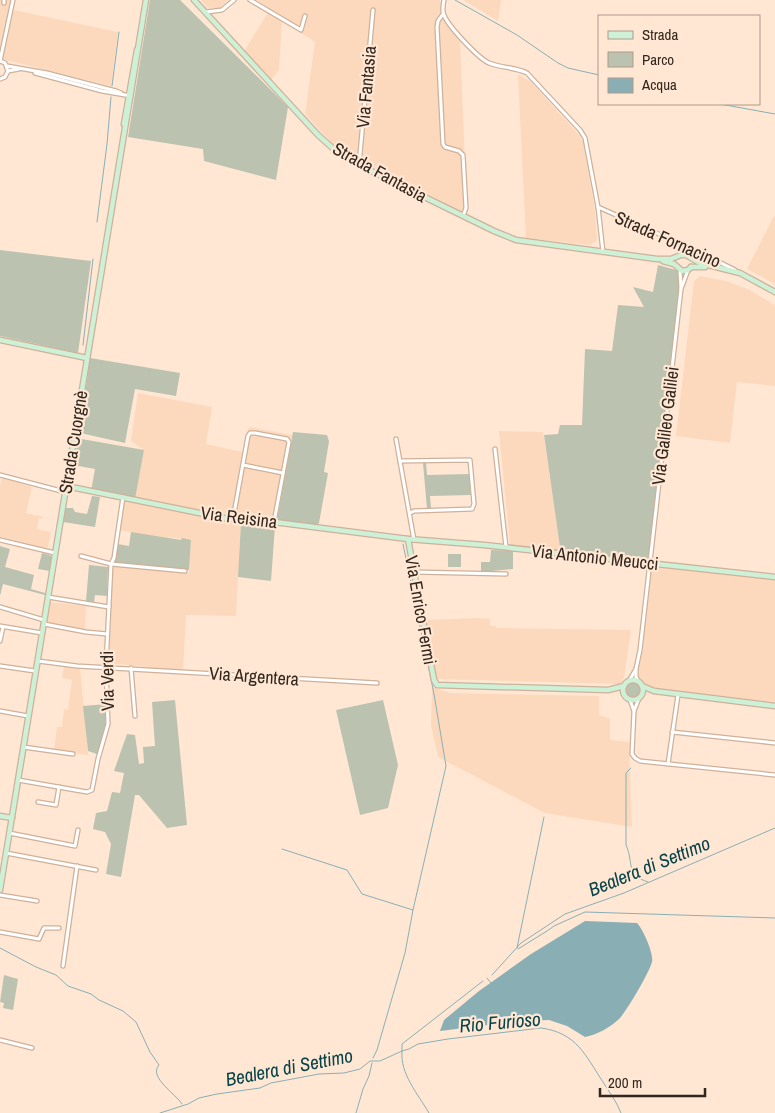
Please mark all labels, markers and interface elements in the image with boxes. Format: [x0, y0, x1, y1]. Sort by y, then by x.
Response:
legend [598, 15, 760, 105]
text: Strada [642, 24, 678, 45]
street label: Via Fantasia [350, 45, 382, 129]
text: Parco [642, 49, 674, 70]
text: Acqua [641, 74, 677, 95]
street label: Strada Fantasia [328, 136, 432, 208]
street label: Strada Fornacino [611, 205, 725, 273]
street label: Via Galileo Galilei [645, 365, 685, 487]
street label: Strada Cuorgnè [53, 389, 93, 495]
street label: Via Reisina [199, 500, 279, 534]
street label: Via Antonio Meucci [530, 538, 660, 576]
street label: Via Enrico Fermi [399, 553, 443, 667]
street label: Via Verdi [94, 651, 120, 711]
street label: Via Argentera [208, 660, 300, 692]
water label: Bealera di Settimo [584, 830, 714, 902]
water label: Rio Furioso [458, 1005, 542, 1038]
water label: Bealera di Settimo [223, 1042, 355, 1092]
scale bar [600, 1066, 705, 1098]
text: 200 m [608, 1072, 642, 1093]

